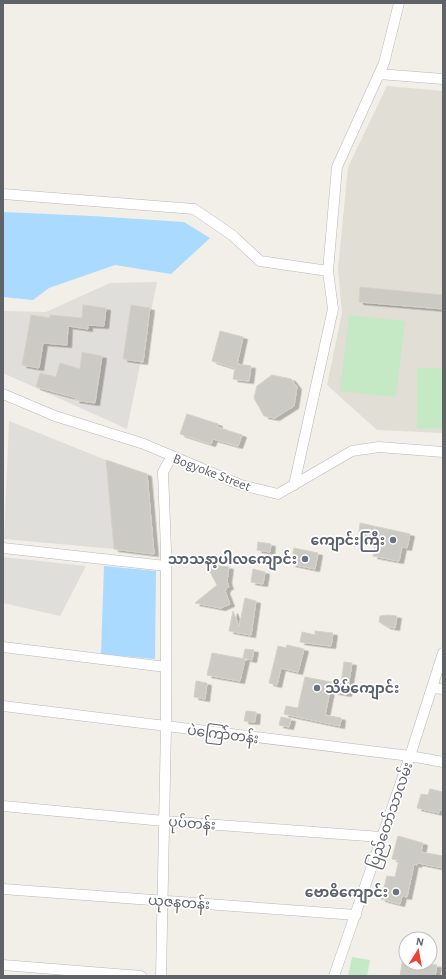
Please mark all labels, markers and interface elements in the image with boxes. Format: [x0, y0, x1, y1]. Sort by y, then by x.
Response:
street label: Bogyoke Street [171, 452, 253, 494]
place label: ကျောင်းကြီး [310, 530, 385, 552]
marker: ကျောင်းကြီး [388, 535, 398, 545]
place label: သာသနာ့ပါလကျောင်း [168, 549, 297, 571]
marker: သာသနာ့ပါလကျောင်း [300, 554, 310, 564]
place label: သိမ်ကျောင်း [325, 678, 399, 700]
marker: သိမ်ကျောင်း [312, 683, 322, 693]
street label: ပဲကြော်တန်း [186, 720, 260, 750]
street label: ပြည်တော်သာလမ်း [362, 759, 419, 871]
street label: ပုပ်တန်း [167, 811, 216, 837]
place label: ဗောဓိကျောင်း [305, 882, 388, 904]
marker: ဗောဓိကျောင်း [391, 887, 401, 897]
street label: ယုဇနတန်း [147, 890, 211, 916]
north arrow [398, 931, 438, 971]
text: N [415, 936, 425, 948]

